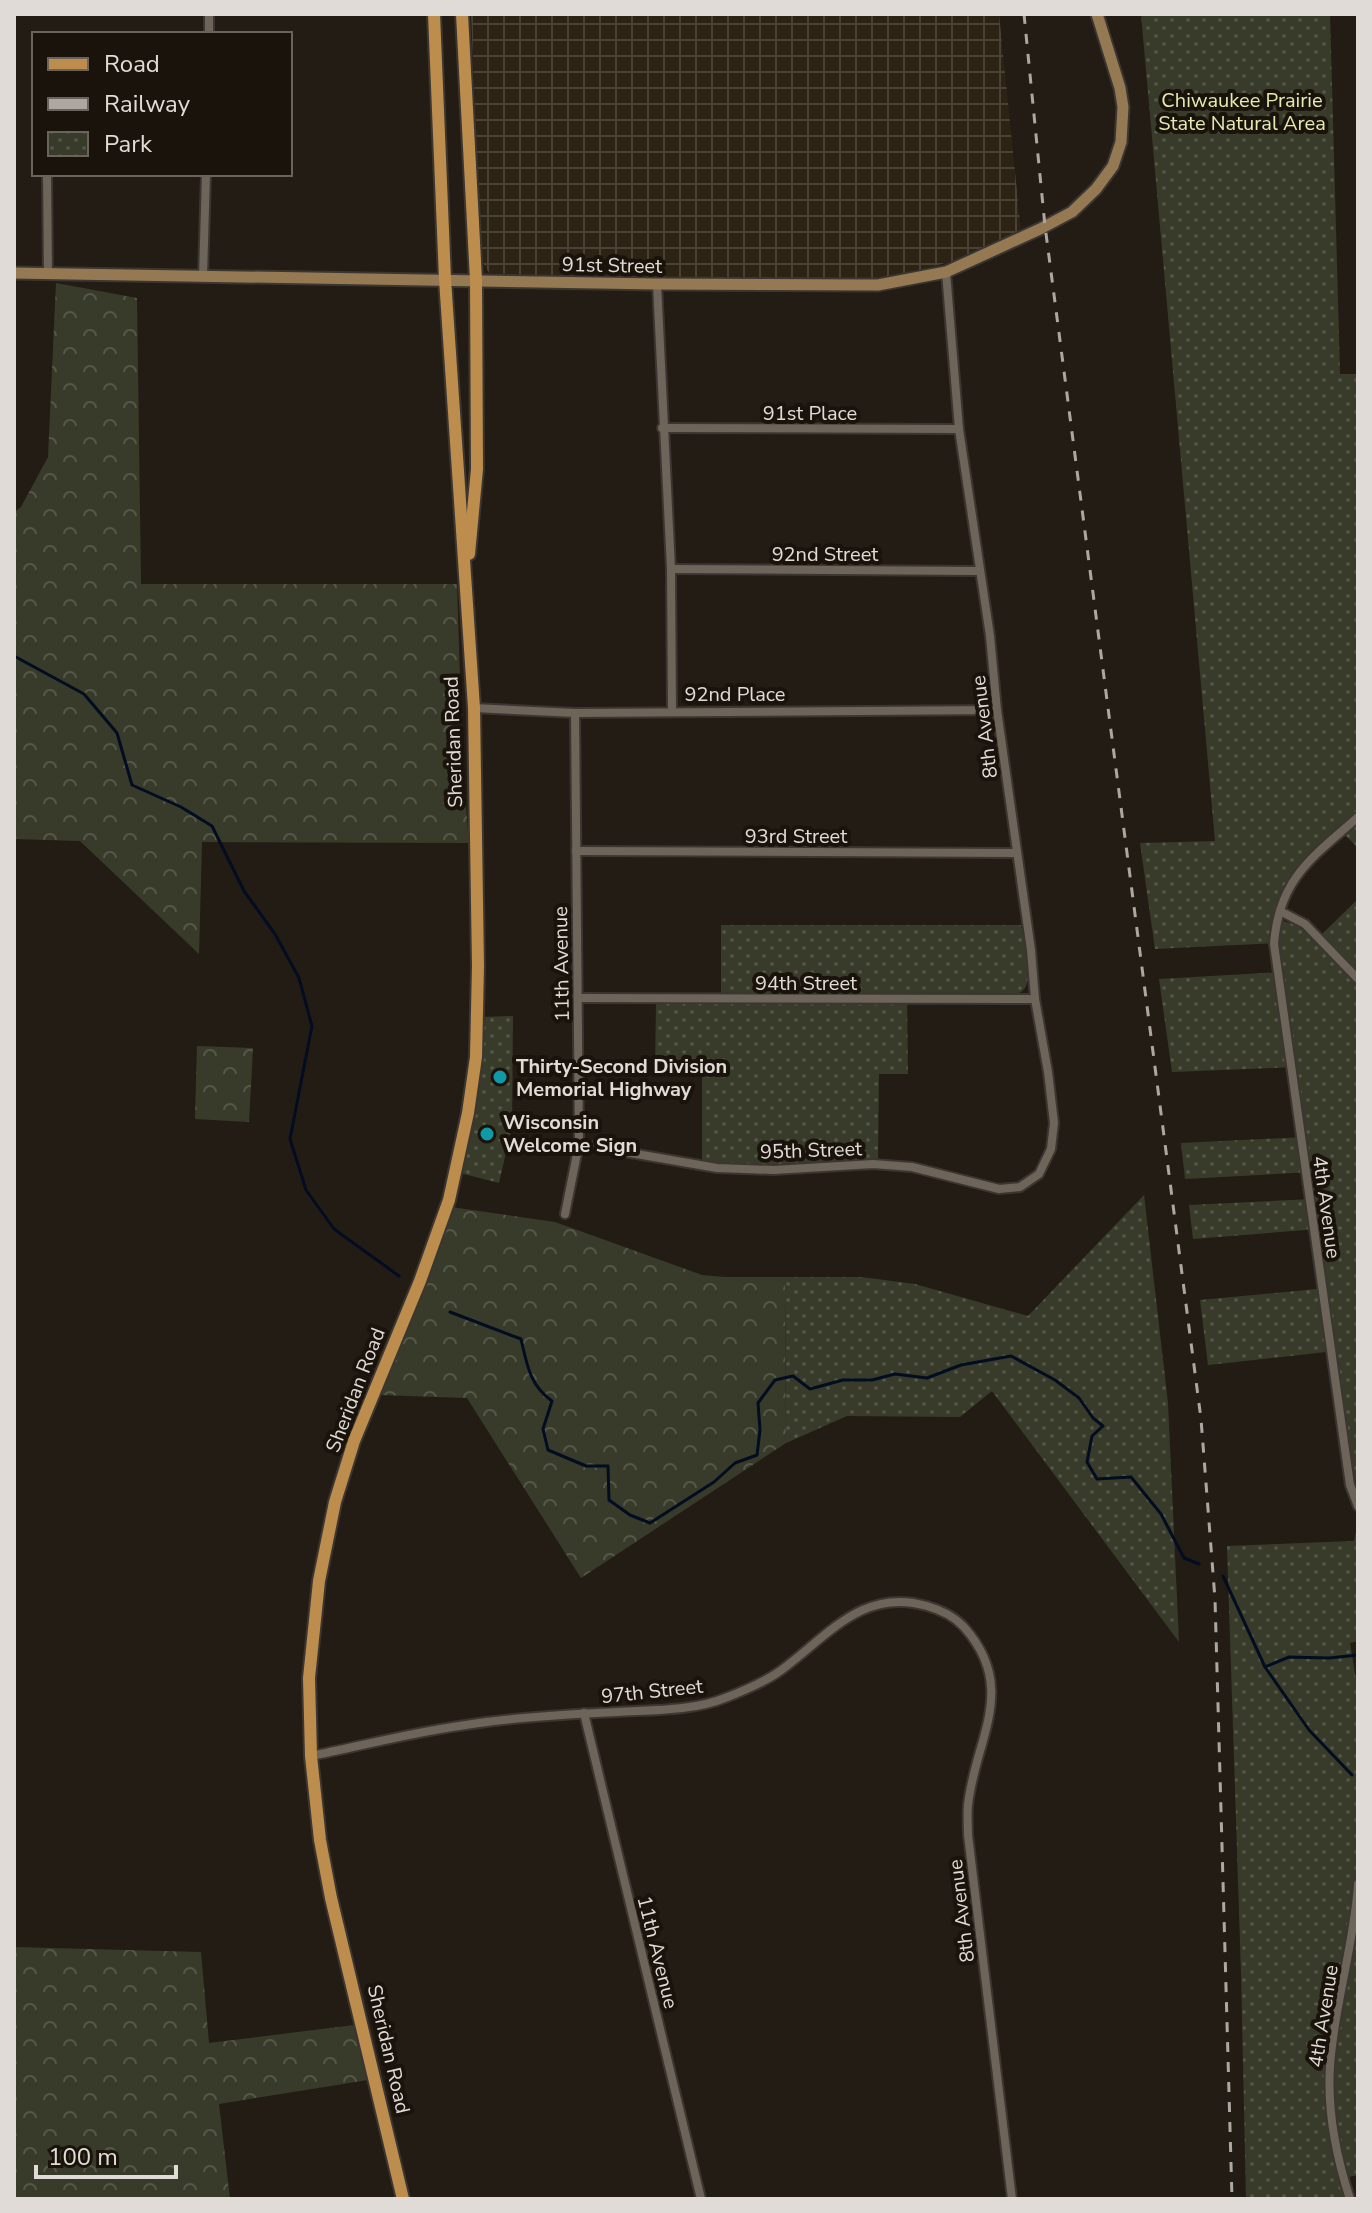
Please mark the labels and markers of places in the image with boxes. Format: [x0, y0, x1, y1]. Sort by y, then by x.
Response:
place label: Thirty-Second Division Memorial Highway [516, 1053, 727, 1103]
marker: Thirty-Second Division Memorial Highway [491, 1068, 509, 1086]
place label: Wisconsin Welcome Sign [503, 1109, 637, 1159]
marker: Wisconsin Welcome Sign [478, 1125, 496, 1143]

